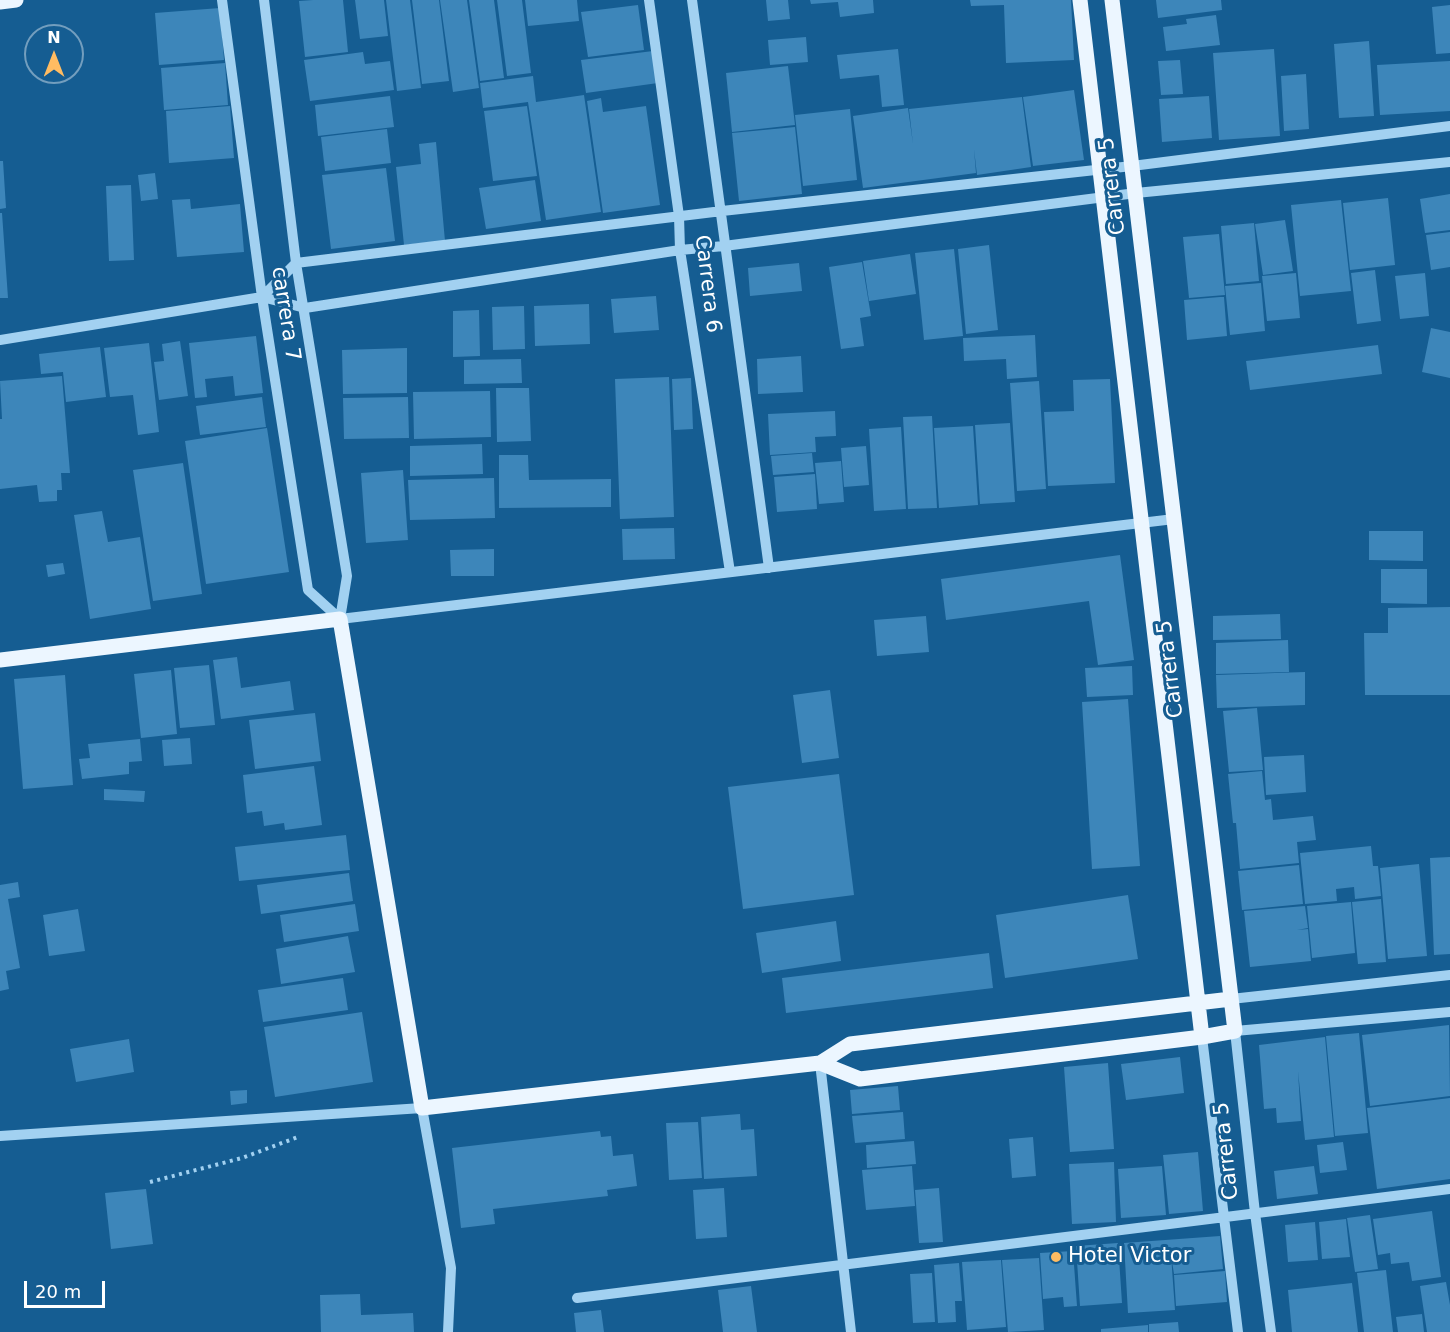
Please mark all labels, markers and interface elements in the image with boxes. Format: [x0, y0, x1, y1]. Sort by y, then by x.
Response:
north arrow [24, 24, 84, 84]
text: N [47, 28, 61, 47]
street label: Carrera 5 [1094, 136, 1132, 236]
street label: Carrera 6 [688, 234, 726, 334]
street label: carrera 7 [265, 265, 305, 363]
street label: Carrera 5 [1152, 619, 1190, 719]
street label: Carrera 5 [1209, 1101, 1245, 1201]
place label: Hotel Victor [1068, 1244, 1191, 1270]
marker: Hotel Victor [1049, 1250, 1063, 1264]
scale bar [27, 1269, 108, 1307]
text: 20 m [35, 1281, 81, 1302]

